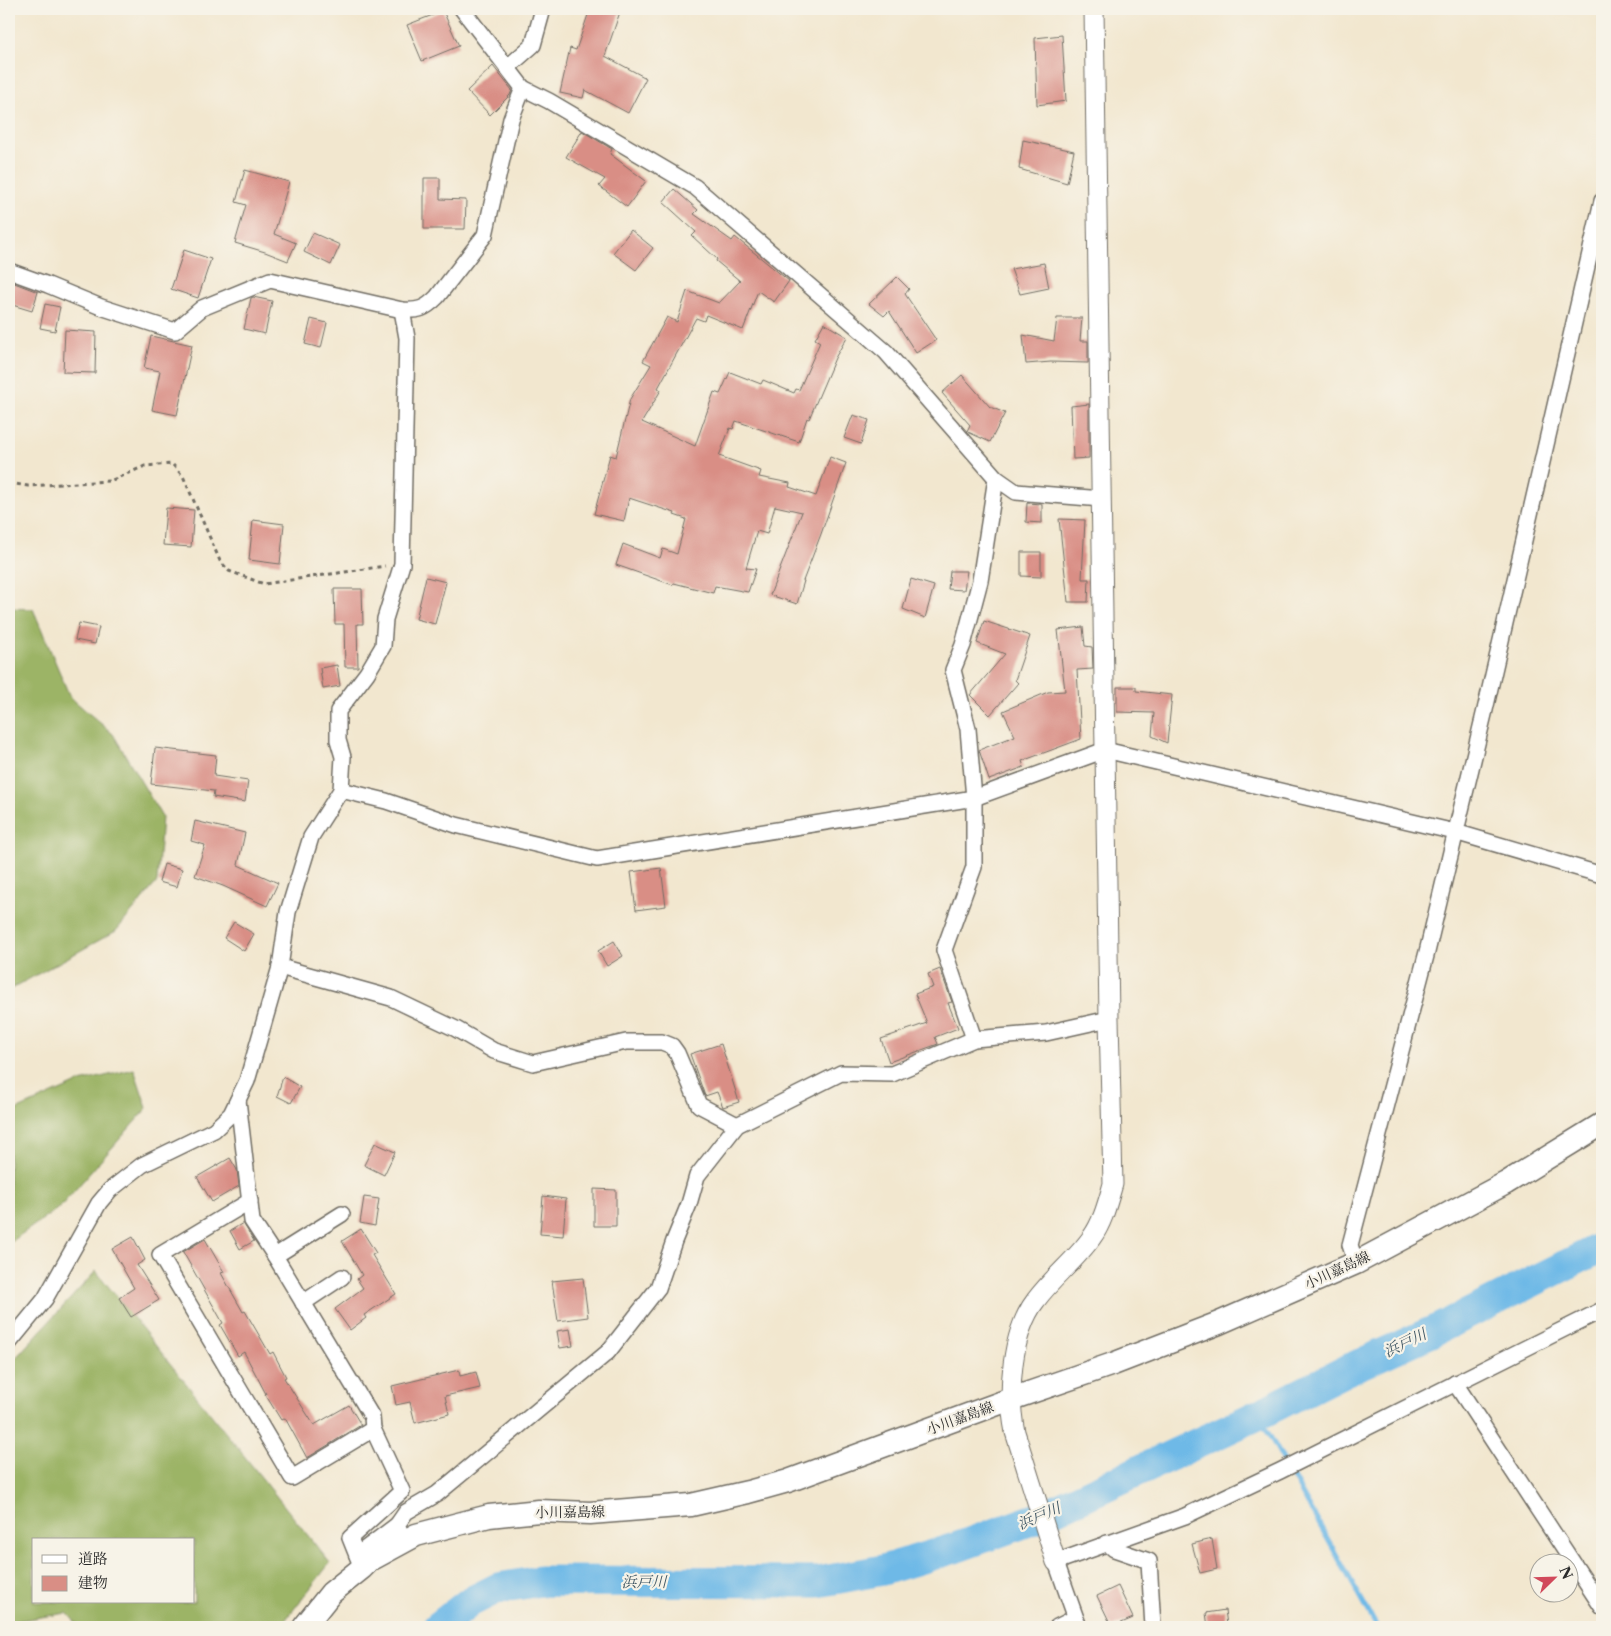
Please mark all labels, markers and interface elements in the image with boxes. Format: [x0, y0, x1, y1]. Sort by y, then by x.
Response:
street label: 小川嘉島線 [1301, 1247, 1373, 1293]
water label: 浜戸川 [1380, 1323, 1431, 1361]
street label: 小川嘉島線 [924, 1398, 996, 1438]
water label: 浜戸川 [1014, 1497, 1065, 1533]
street label: 小川嘉島線 [535, 1502, 605, 1522]
legend [32, 1538, 195, 1604]
text: 道路 [78, 1549, 108, 1568]
north arrow [1528, 1554, 1578, 1604]
text: N [1555, 1564, 1577, 1582]
water label: 浜戸川 [621, 1572, 668, 1591]
text: 建物 [78, 1573, 108, 1592]

